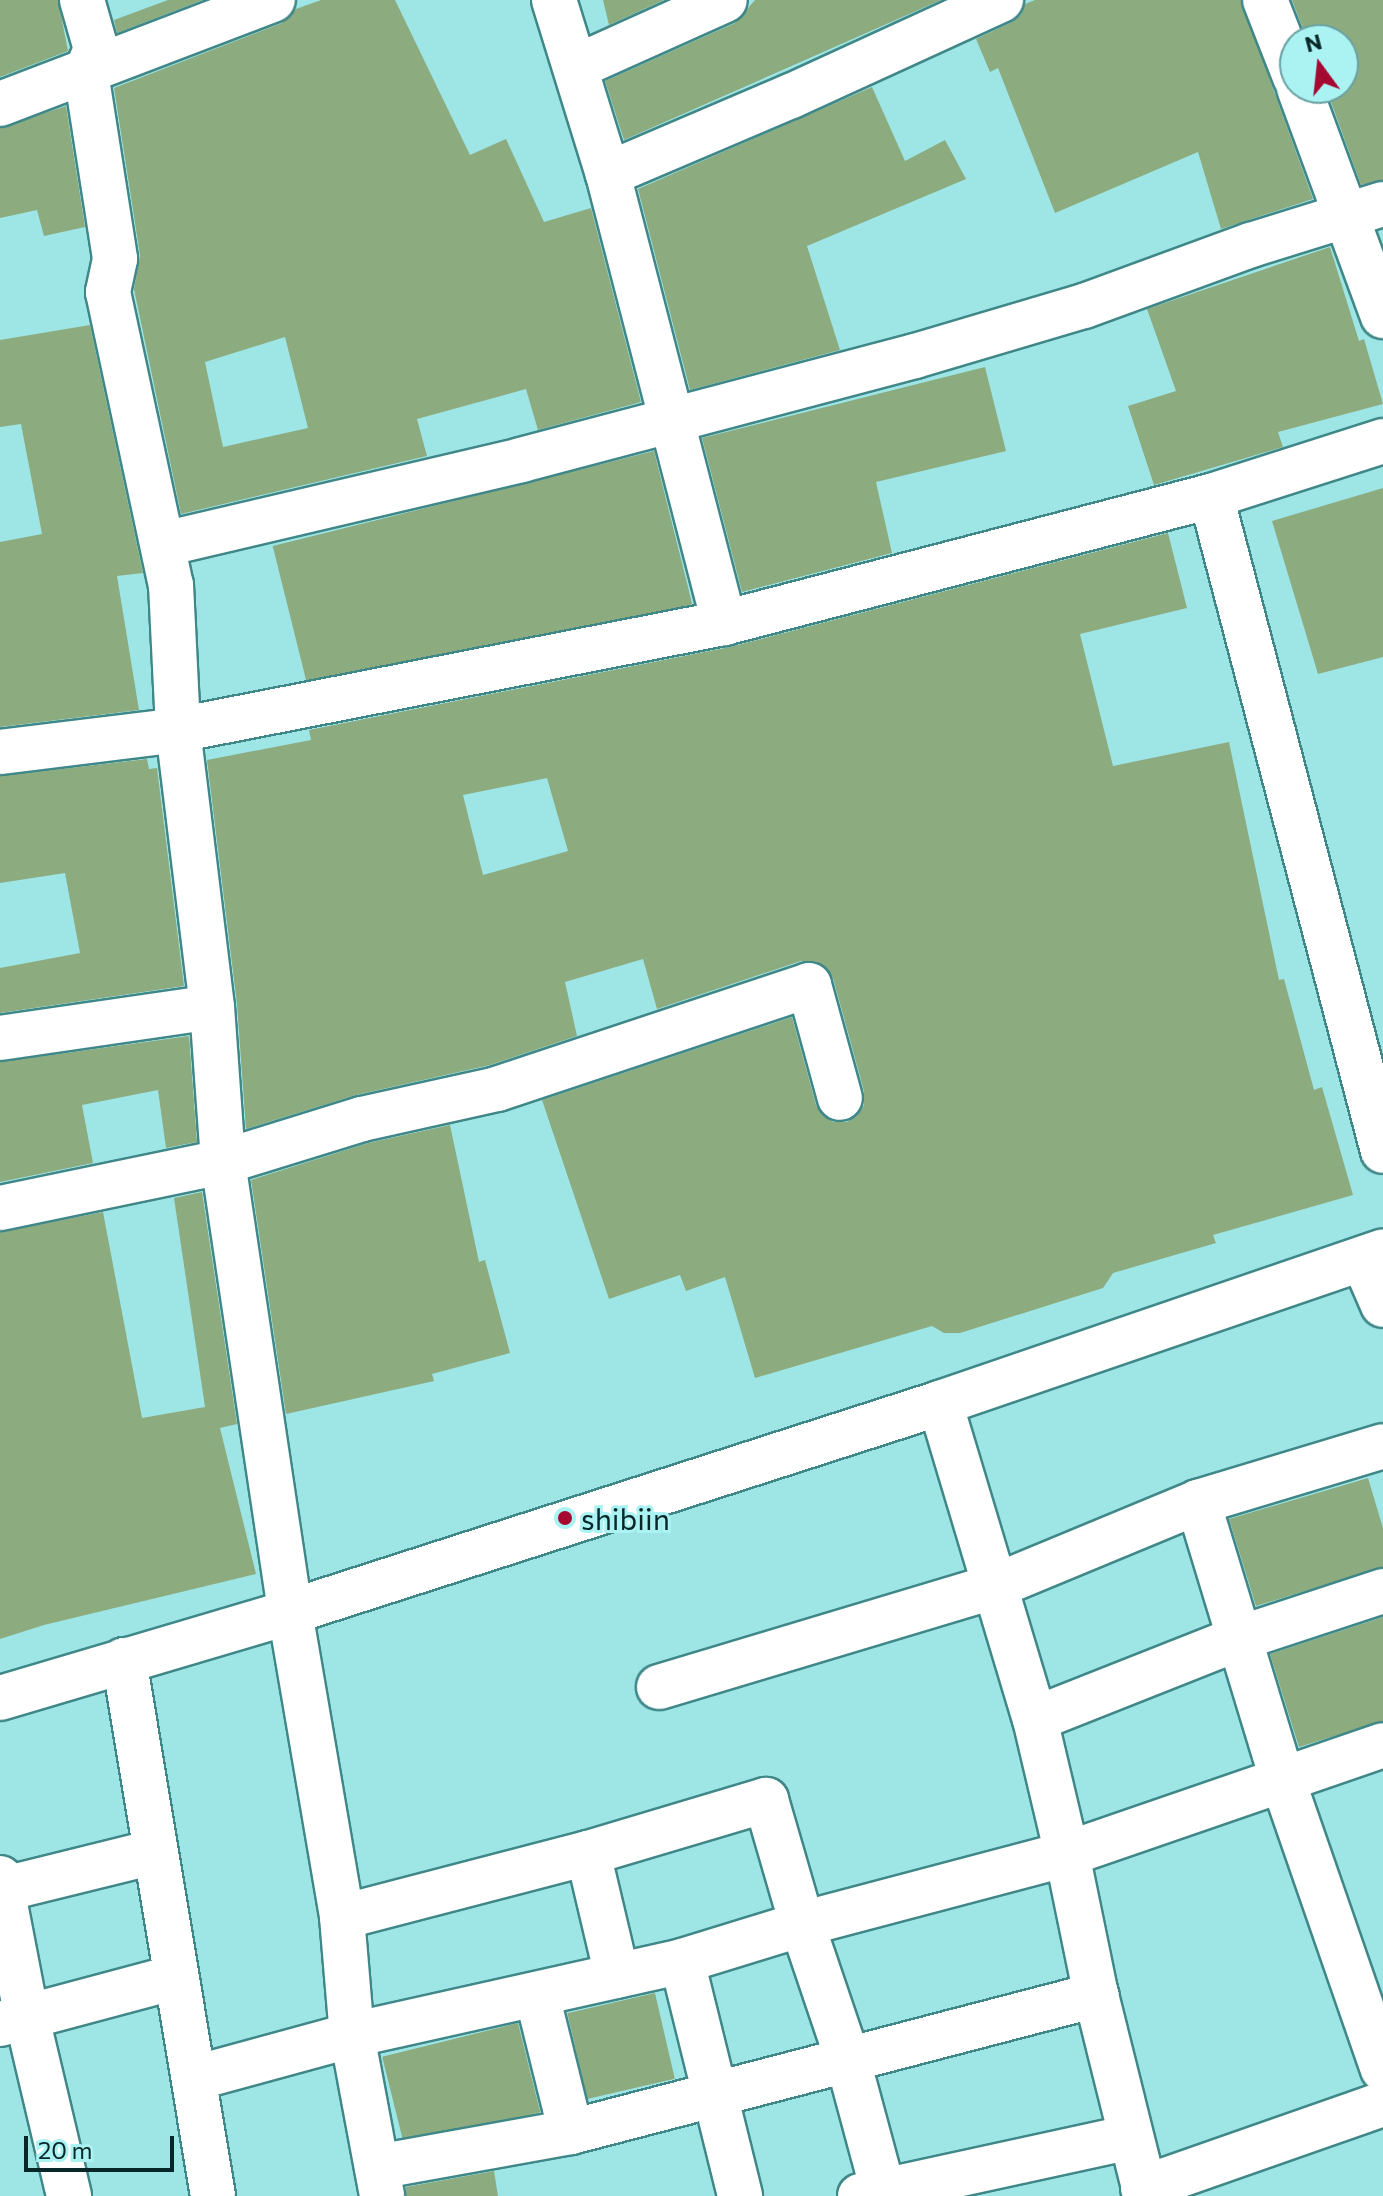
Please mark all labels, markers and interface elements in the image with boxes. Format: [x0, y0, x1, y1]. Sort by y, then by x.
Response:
north arrow [1279, 24, 1359, 104]
text: N [1302, 27, 1325, 57]
place label: shibiin [581, 1500, 670, 1536]
marker: shibiin [556, 1509, 574, 1527]
scale bar [28, 2120, 178, 2170]
text: 20 m [38, 2135, 92, 2164]

